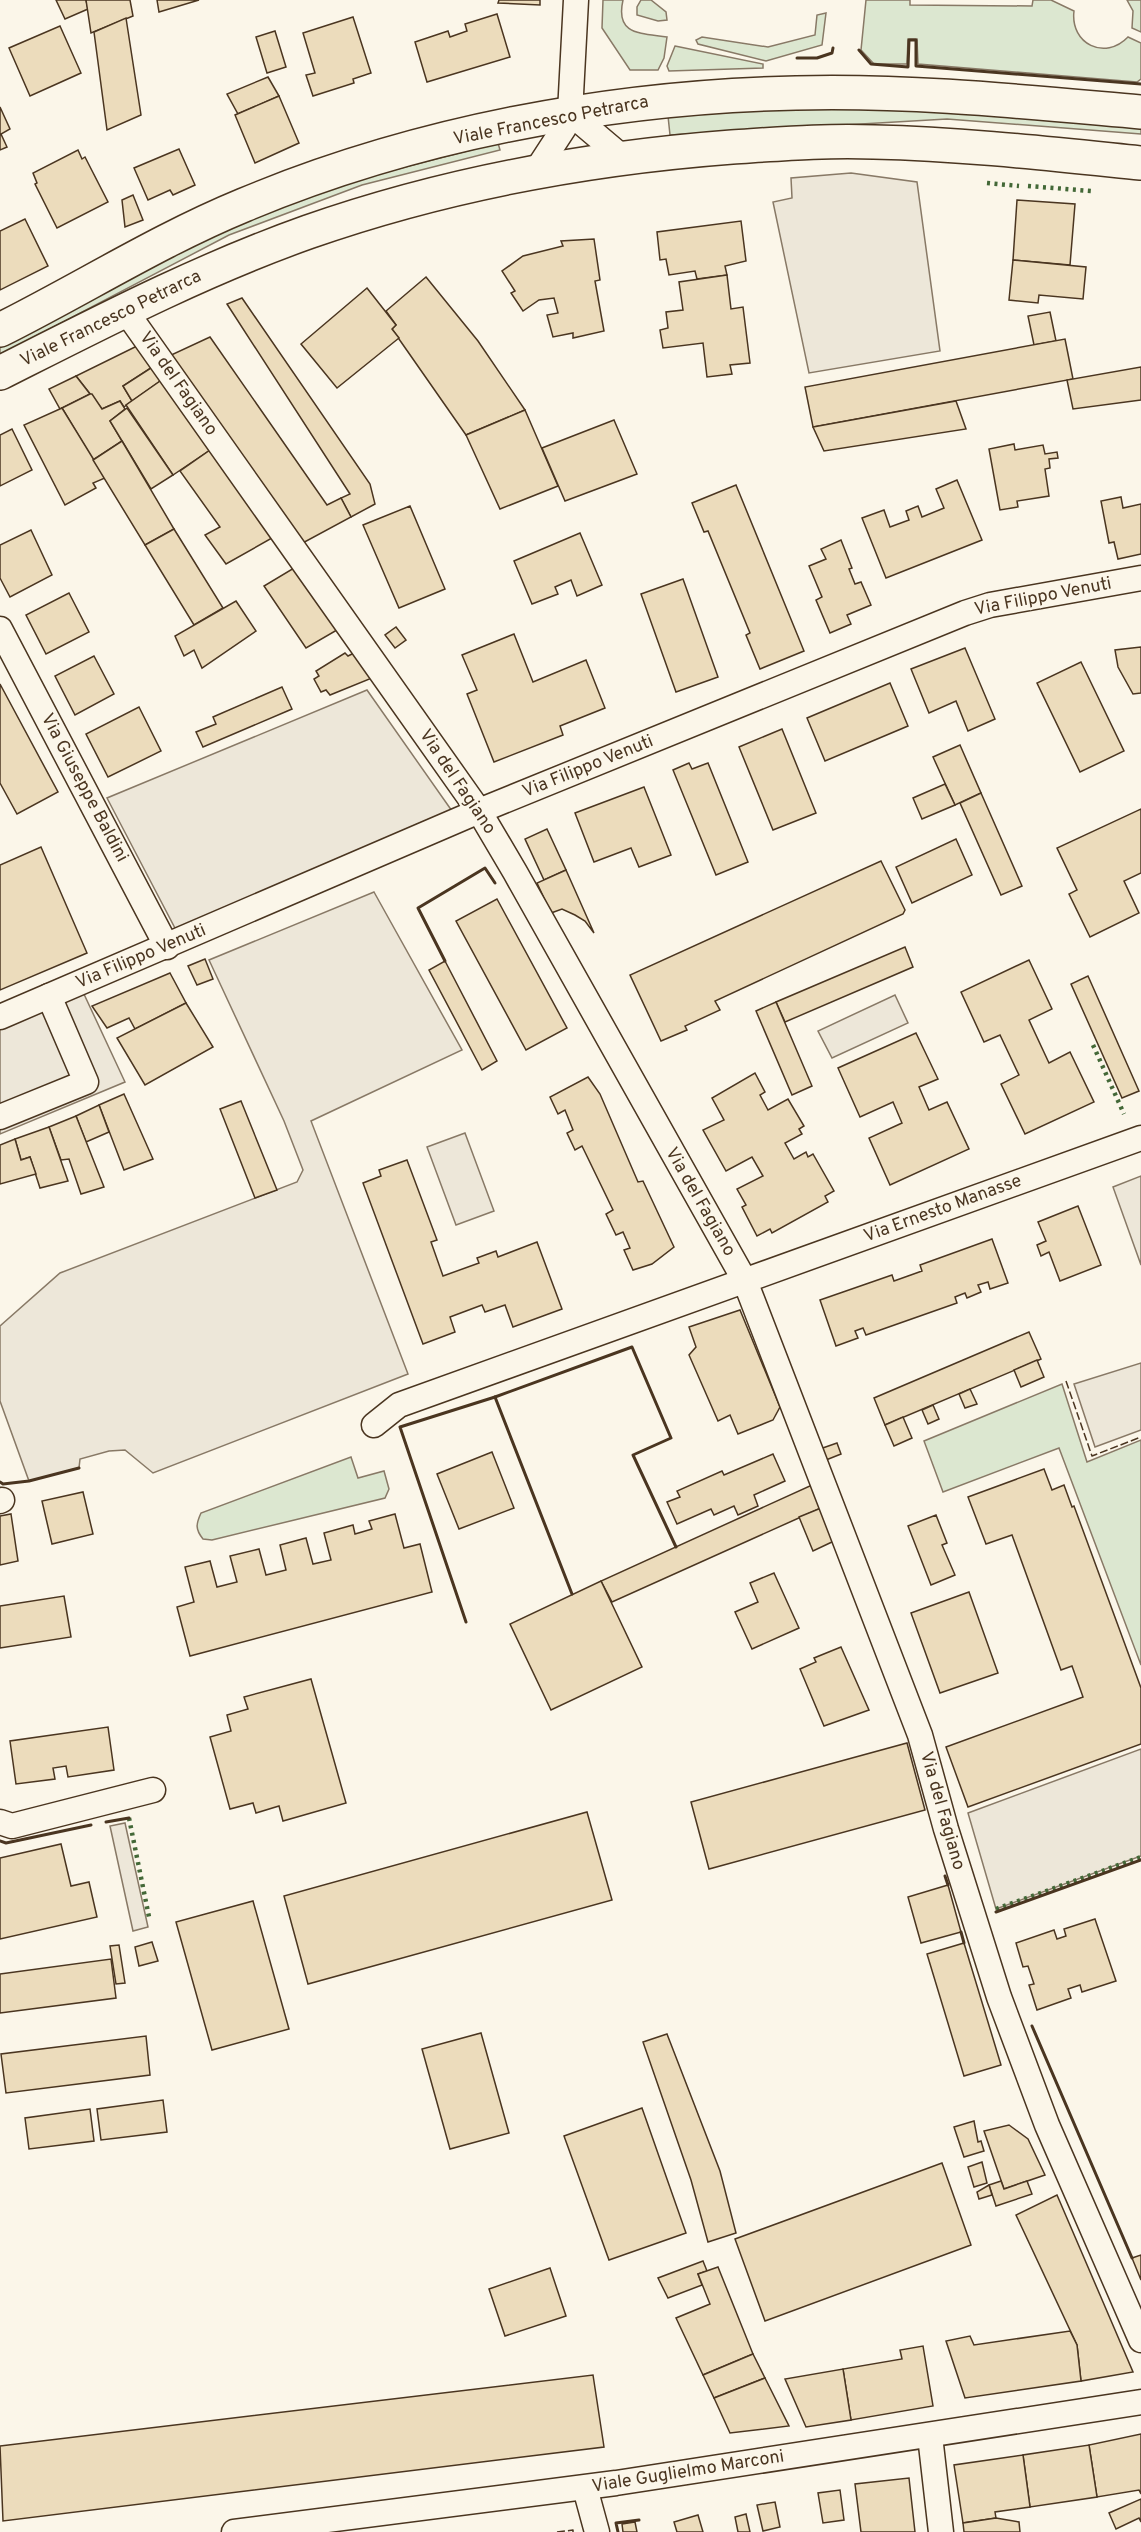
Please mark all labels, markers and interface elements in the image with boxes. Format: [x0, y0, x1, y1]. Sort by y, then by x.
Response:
street label: Viale Francesco Petrarca [451, 91, 651, 151]
street label: Viale Francesco Petrarca [17, 265, 205, 373]
street label: Via del Fagiano [134, 327, 222, 441]
street label: Via Filippo Venuti [972, 572, 1114, 622]
street label: Via Giuseppe Baldini [35, 710, 133, 866]
street label: Via del Fagiano [413, 725, 501, 839]
street label: Via Filippo Venuti [519, 730, 657, 804]
street label: Via Filippo Venuti [72, 919, 210, 995]
street label: Via del Fagiano [660, 1143, 740, 1261]
street label: Via Ernesto Manasse [861, 1170, 1025, 1248]
street label: Via del Fagiano [914, 1749, 970, 1873]
street label: Viale Guglielmo Marconi [590, 2445, 786, 2499]

